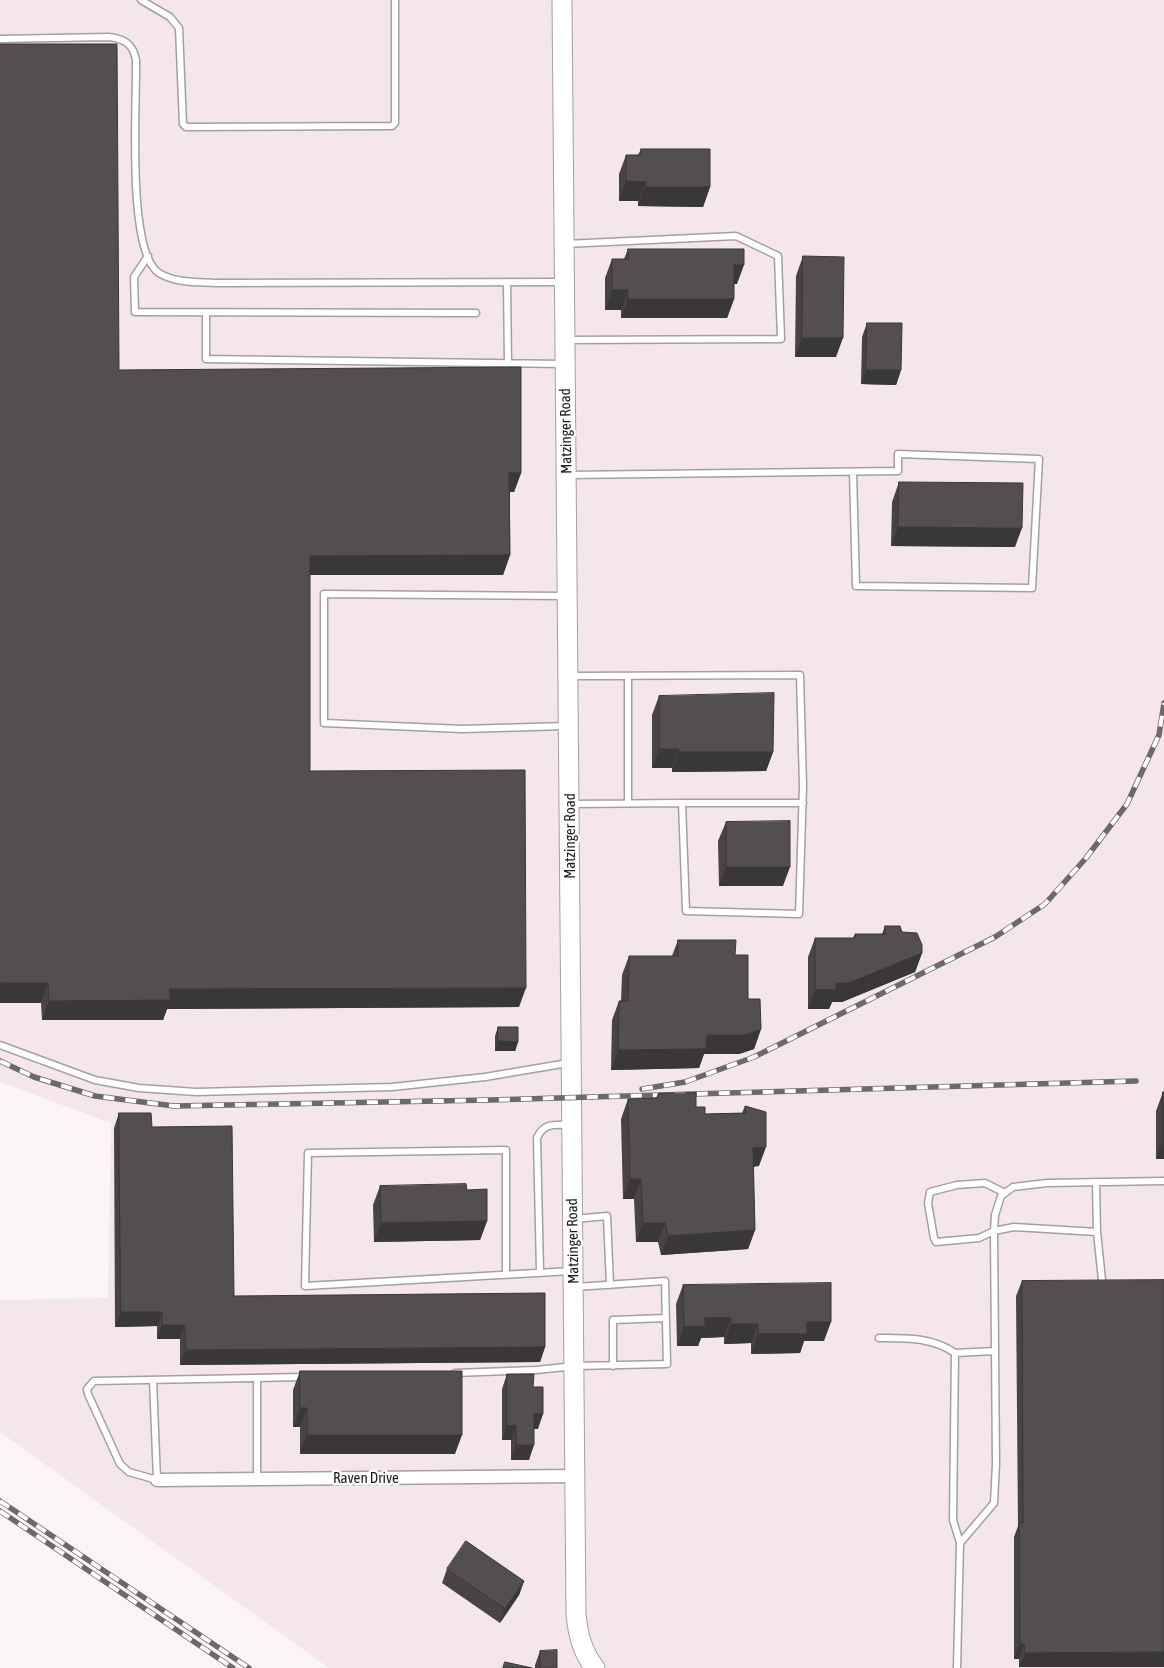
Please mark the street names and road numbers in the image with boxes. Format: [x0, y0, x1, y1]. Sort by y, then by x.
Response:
street label: Matzinger Road [556, 388, 576, 474]
street label: Matzinger Road [561, 793, 579, 879]
street label: Matzinger Road [563, 1198, 583, 1284]
street label: Raven Drive [333, 1469, 399, 1487]

